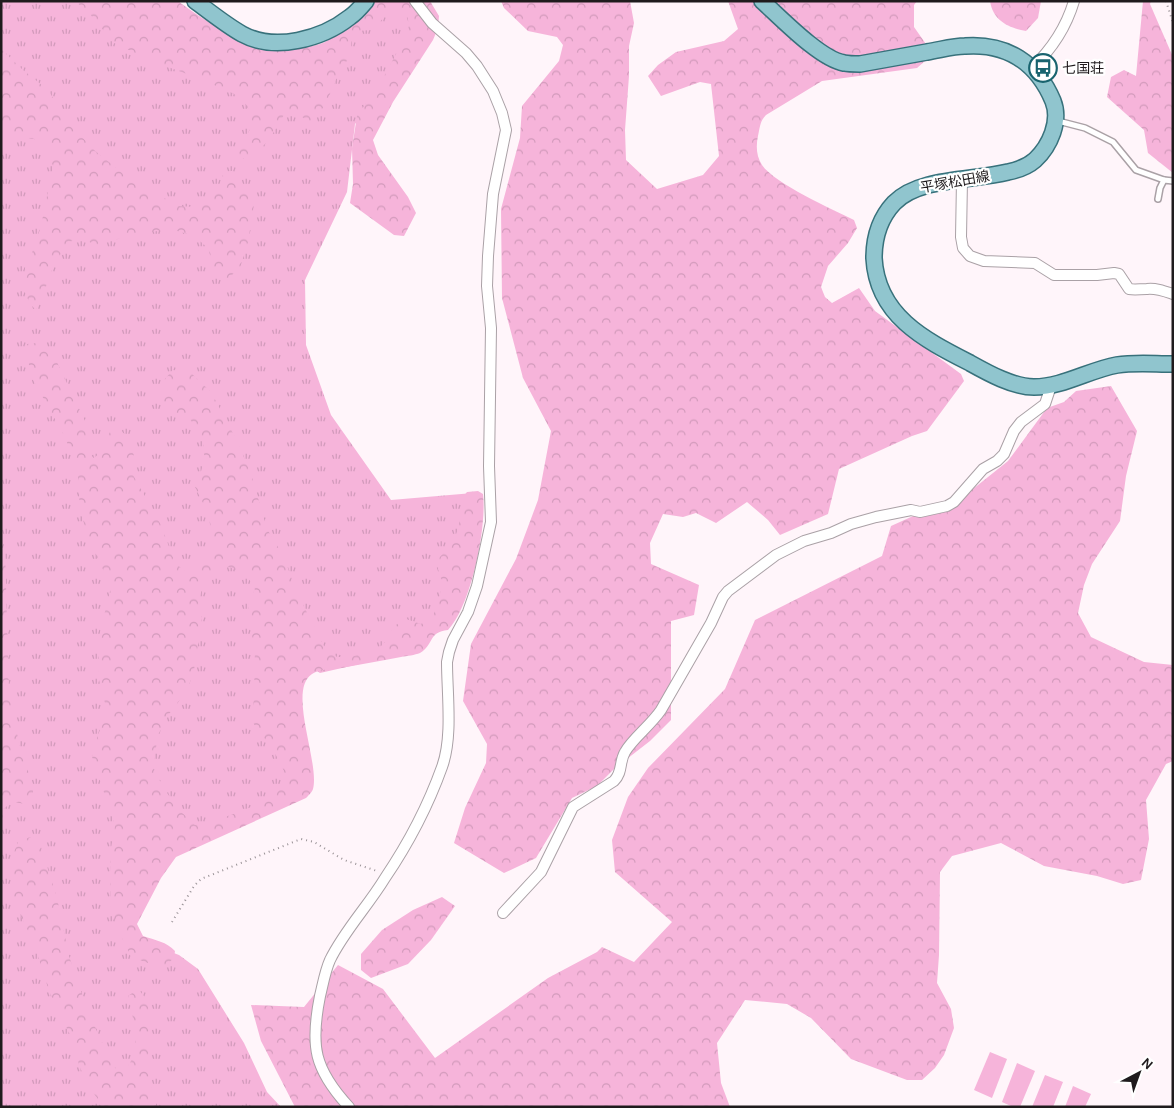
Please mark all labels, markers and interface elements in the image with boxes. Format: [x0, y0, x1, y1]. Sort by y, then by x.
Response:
bus stop icon: 七国荘 [1028, 53, 1058, 83]
place label: 七国荘 [1062, 60, 1104, 77]
street label: 平塚松田線 [919, 168, 991, 196]
north arrow [1114, 1048, 1164, 1098]
text: N [1138, 1054, 1157, 1073]

